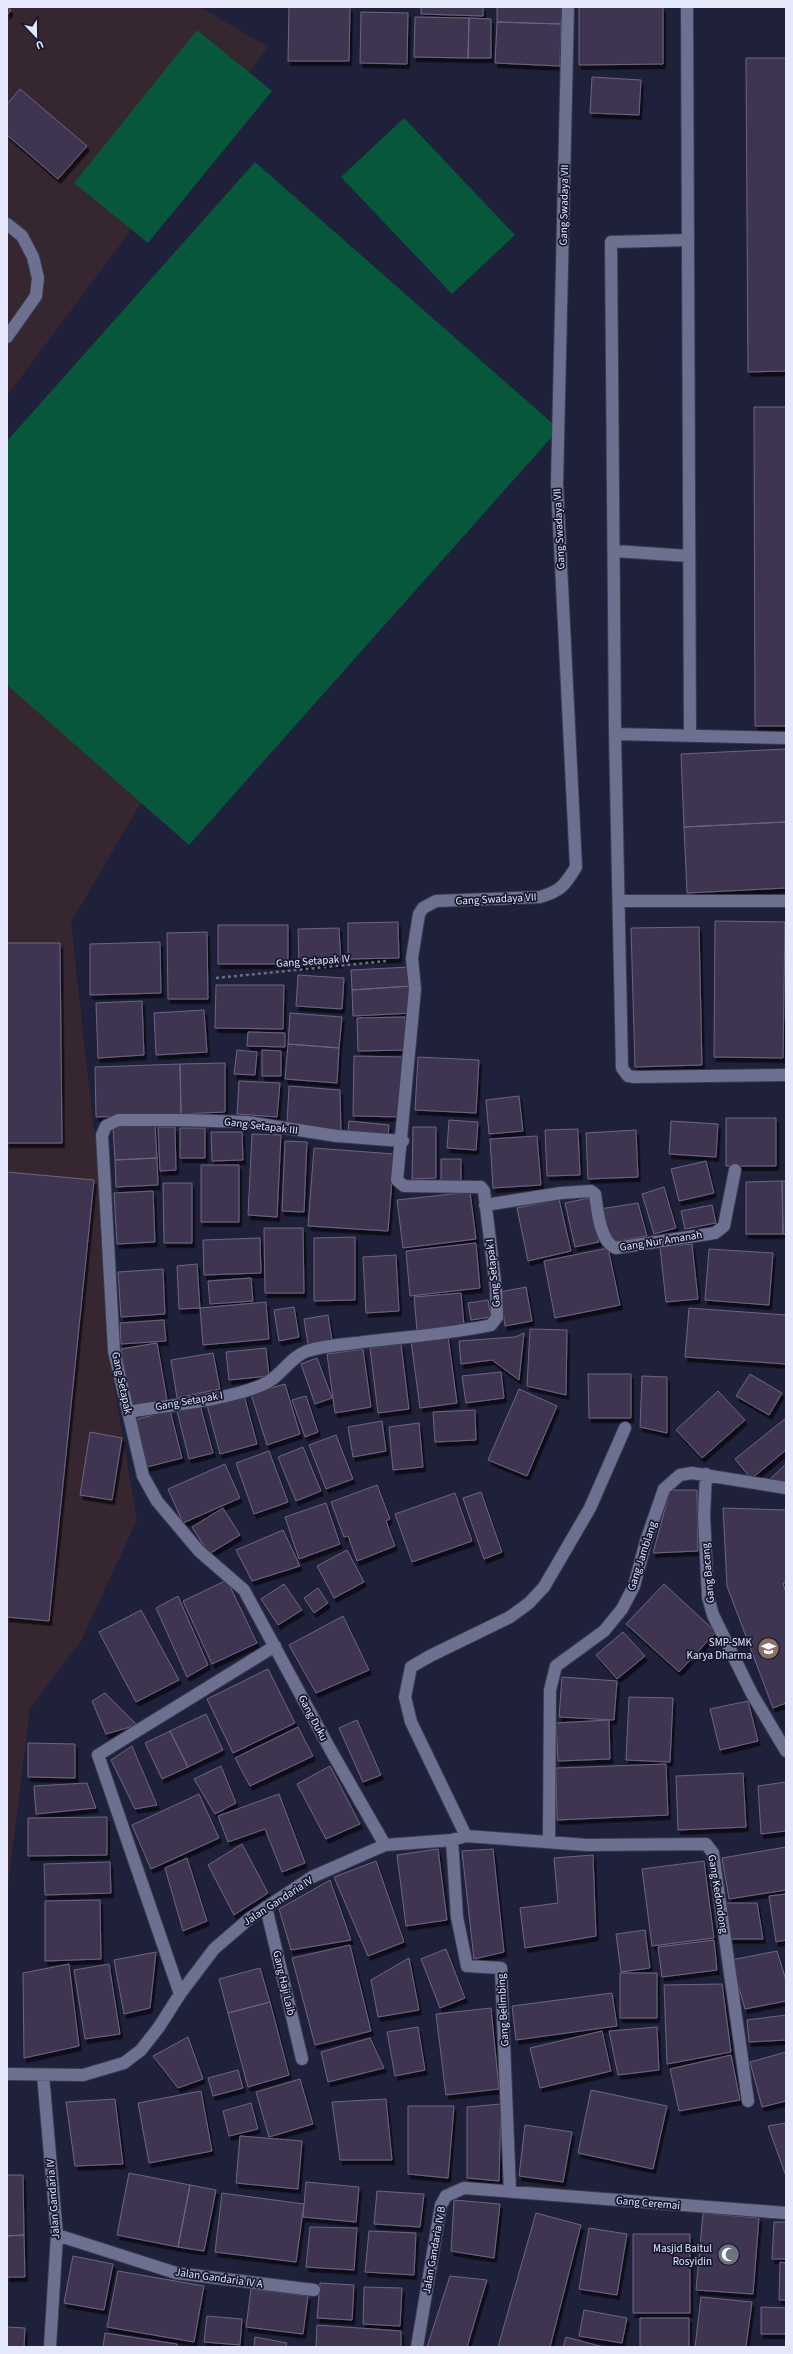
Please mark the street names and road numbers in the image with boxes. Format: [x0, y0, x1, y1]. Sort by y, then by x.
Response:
street label: Gang Swadaya VII [556, 164, 572, 246]
street label: Gang Swadaya VII [549, 488, 569, 570]
street label: Gang Swadaya VII [455, 889, 537, 909]
street label: Gang Setapak IV [276, 951, 351, 971]
street label: Gang Setapak III [223, 1114, 299, 1138]
street label: Gang Nur Amanah [619, 1227, 703, 1255]
street label: Gang Setapak I [482, 1238, 504, 1308]
street label: Gang Setapak [108, 1350, 136, 1416]
street label: Gang Setapak I [154, 1388, 224, 1414]
street label: Gang Jamblang [624, 1519, 660, 1593]
street label: Gang Bacang [698, 1542, 718, 1604]
street label: Gang Duku [295, 1692, 331, 1744]
street label: Gang Kedondong [704, 1854, 732, 1935]
street label: Jalan Gandaria IV [240, 1873, 316, 1929]
street label: Gang Haji Laib [269, 1949, 299, 2017]
street label: Gang Belimbing [494, 1973, 512, 2047]
street label: Jalan Gandaria IV [43, 2158, 63, 2240]
street label: Gang Ceremai [615, 2193, 681, 2213]
street label: Jalan Gandaria IV B [419, 2204, 449, 2295]
street label: Jalan Gandaria IV A [174, 2264, 264, 2292]

